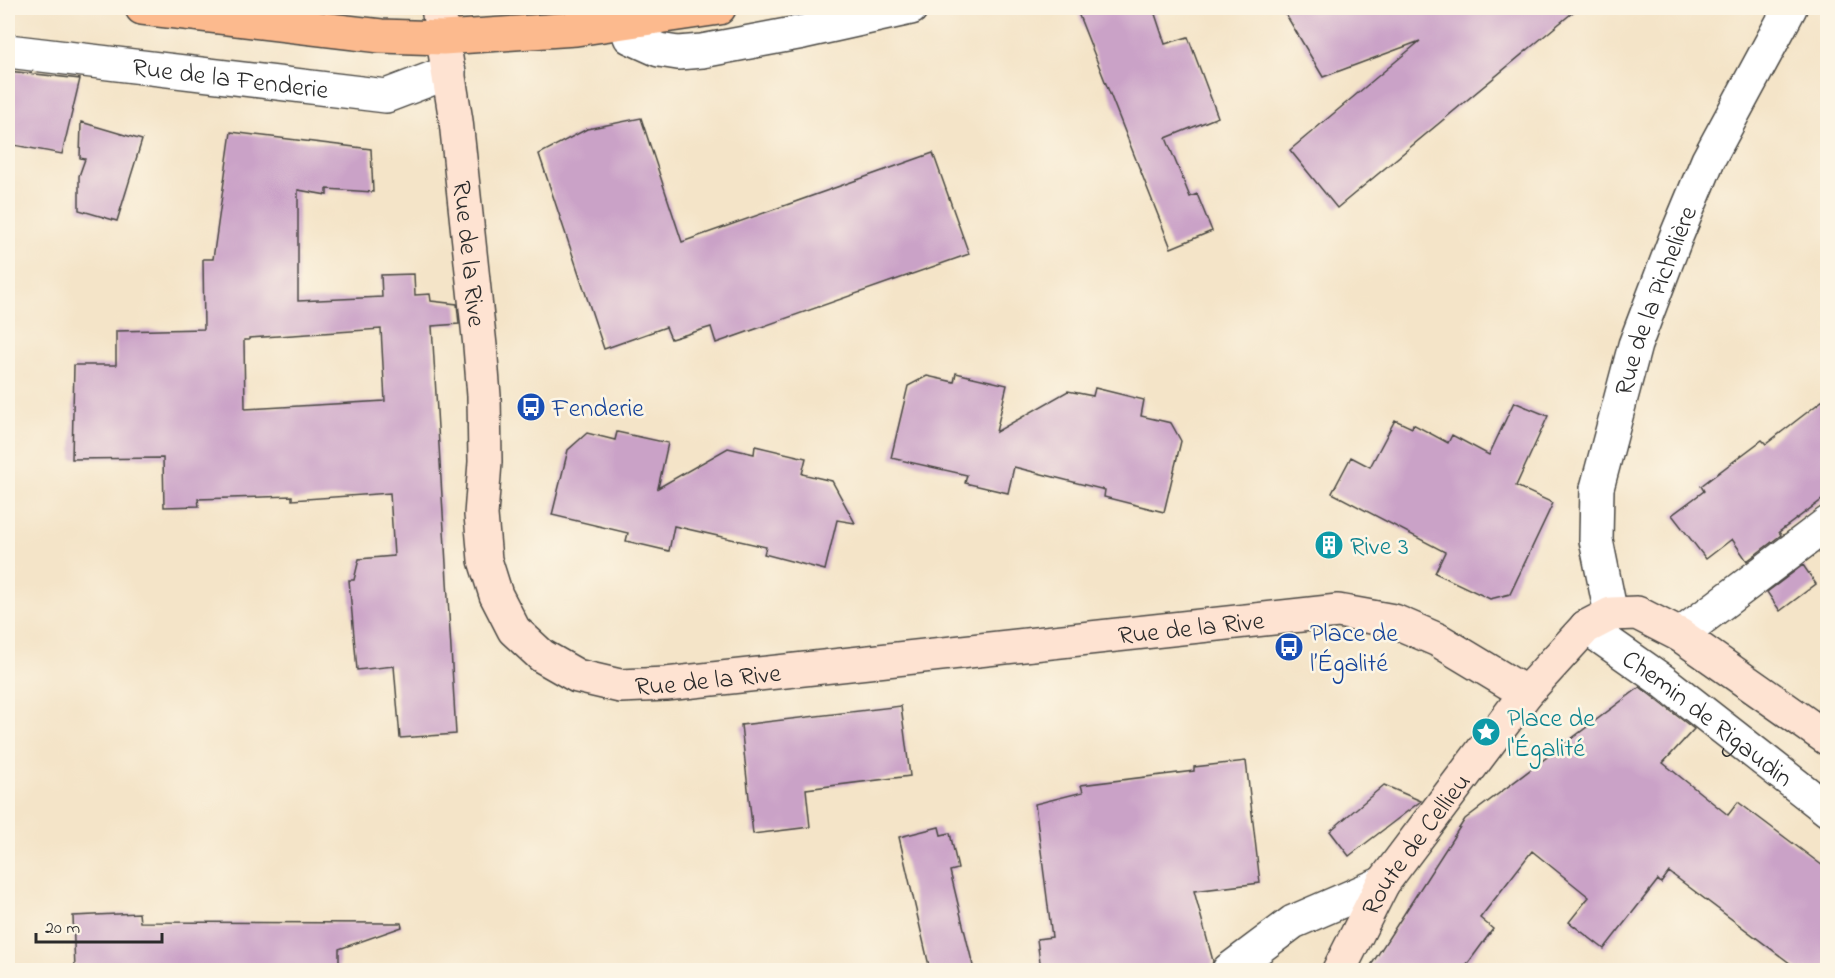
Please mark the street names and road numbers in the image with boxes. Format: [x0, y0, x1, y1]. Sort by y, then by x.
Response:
street label: Rue de la Fenderie [130, 50, 331, 111]
street label: Rue de la Rive [441, 179, 494, 329]
street label: Rue de la Pichelière [1606, 200, 1709, 400]
street label: Rue de la Rive [1116, 603, 1267, 657]
street label: Chemin de Rigaudin [1613, 642, 1800, 798]
street label: Rue de la Rive [634, 656, 783, 707]
street label: Route de Cellieu [1354, 766, 1482, 923]

